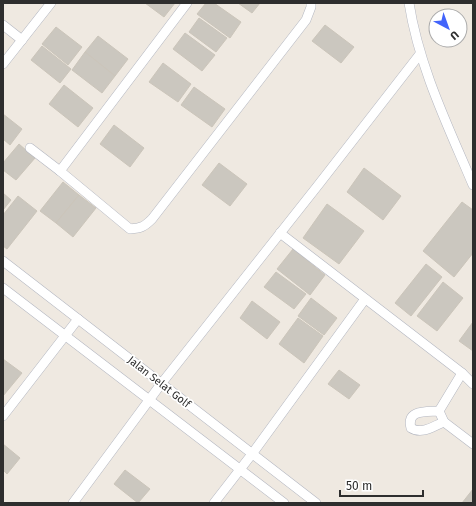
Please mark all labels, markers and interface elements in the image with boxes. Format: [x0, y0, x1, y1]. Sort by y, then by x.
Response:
north arrow [428, 8, 468, 48]
text: U [447, 28, 461, 42]
street label: Jalan Selat Golf [125, 353, 194, 411]
scale bar [340, 472, 423, 498]
text: 50 m [346, 479, 372, 493]

